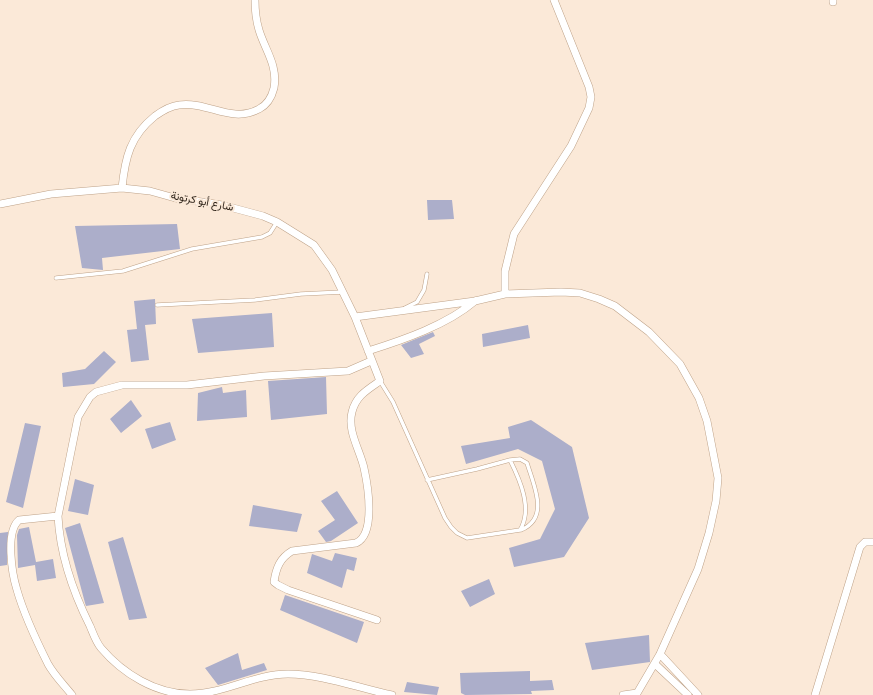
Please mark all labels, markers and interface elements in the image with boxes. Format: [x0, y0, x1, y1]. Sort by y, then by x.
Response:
street label: شارع أبو كرتونة [169, 189, 235, 215]

